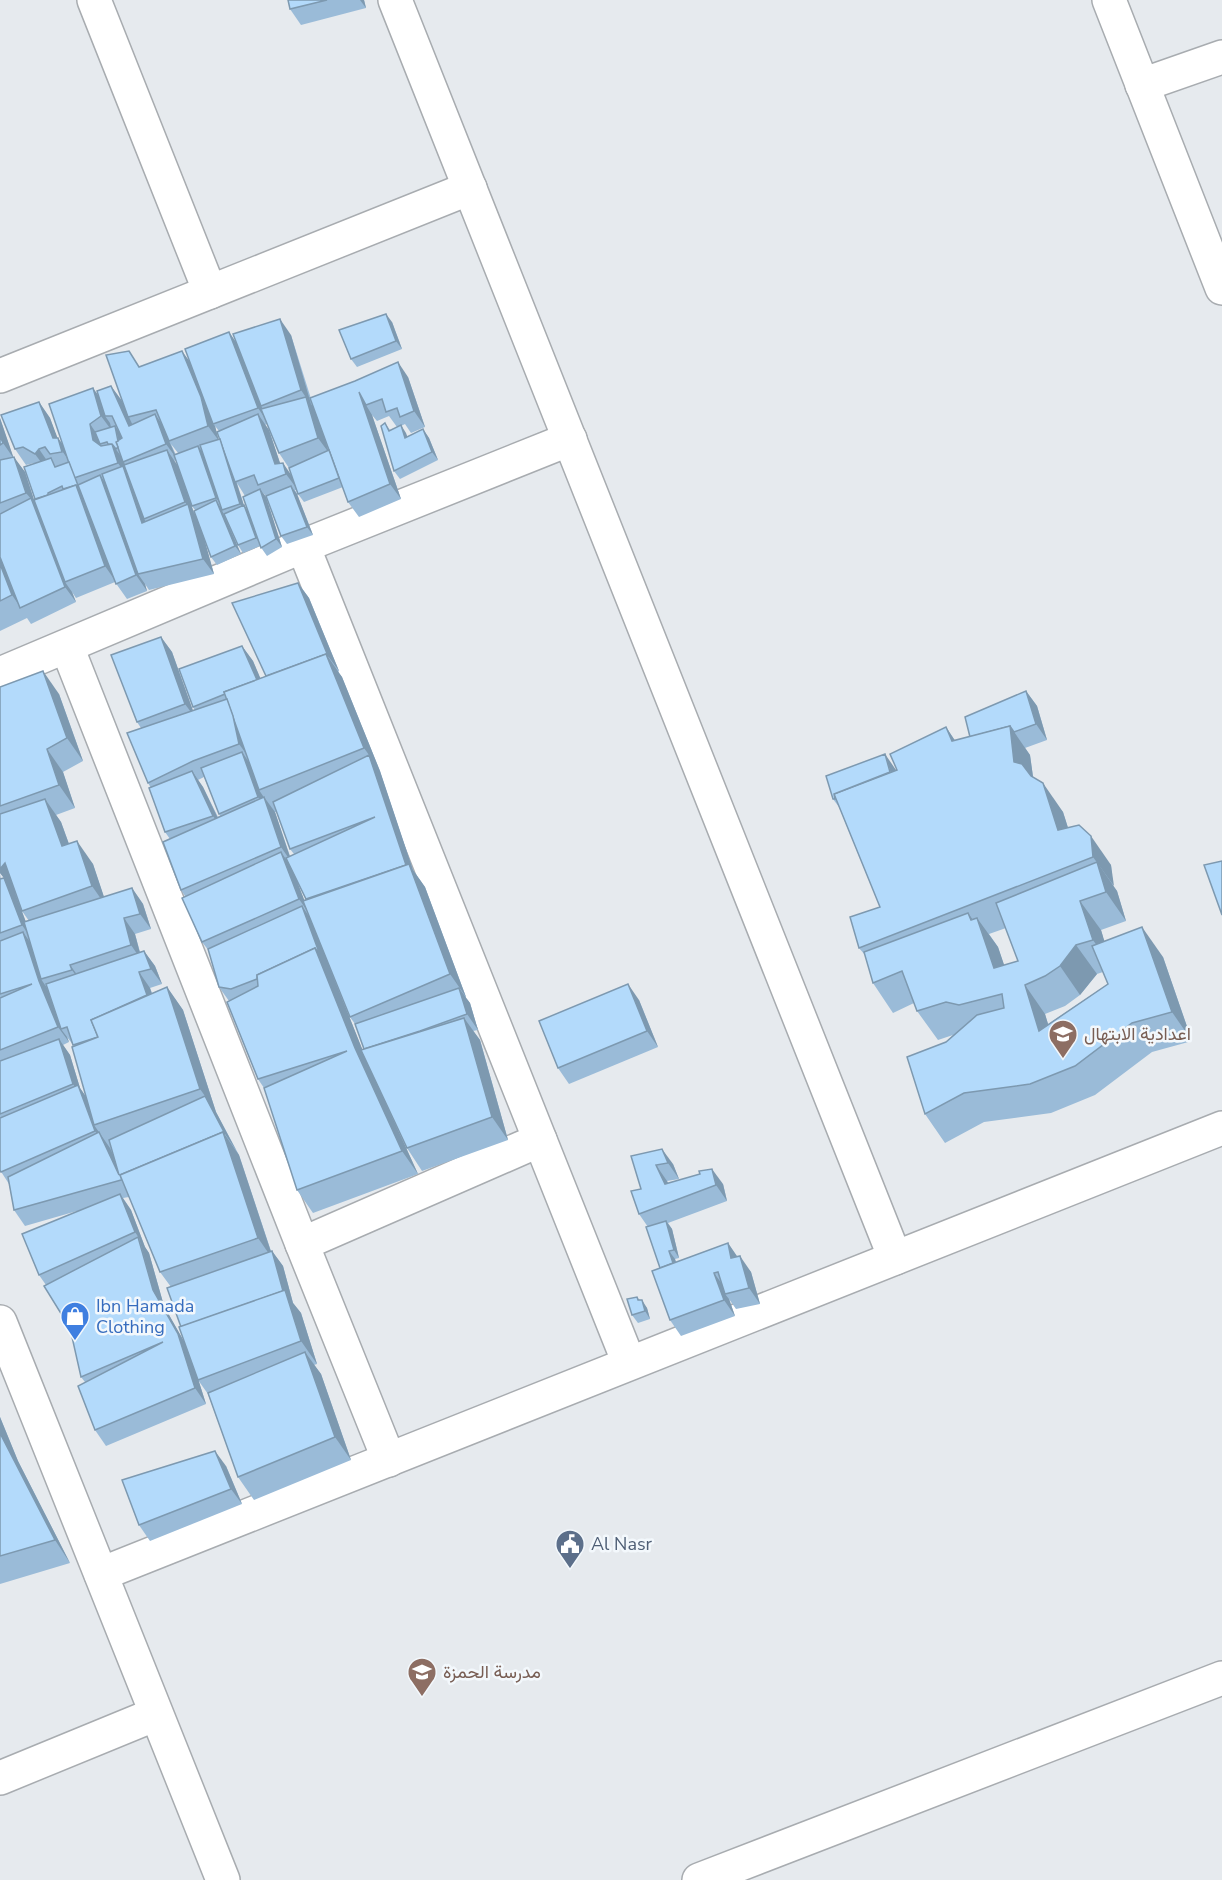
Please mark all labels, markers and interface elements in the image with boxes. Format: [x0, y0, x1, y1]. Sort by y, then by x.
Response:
school or university icon: اعدادية الابتهال [1047, 1018, 1079, 1060]
place label: اعدادية الابتهال [1084, 1022, 1191, 1046]
place label: Ibn Hamada Clothing [96, 1294, 194, 1339]
shop icon: Ibn Hamada Clothing [59, 1300, 91, 1342]
public building icon: Al Nasr [554, 1528, 586, 1570]
place label: Al Nasr [591, 1532, 653, 1556]
school or university icon: مدرسة الحمزة [406, 1656, 438, 1698]
place label: مدرسة الحمزة [443, 1660, 541, 1684]

